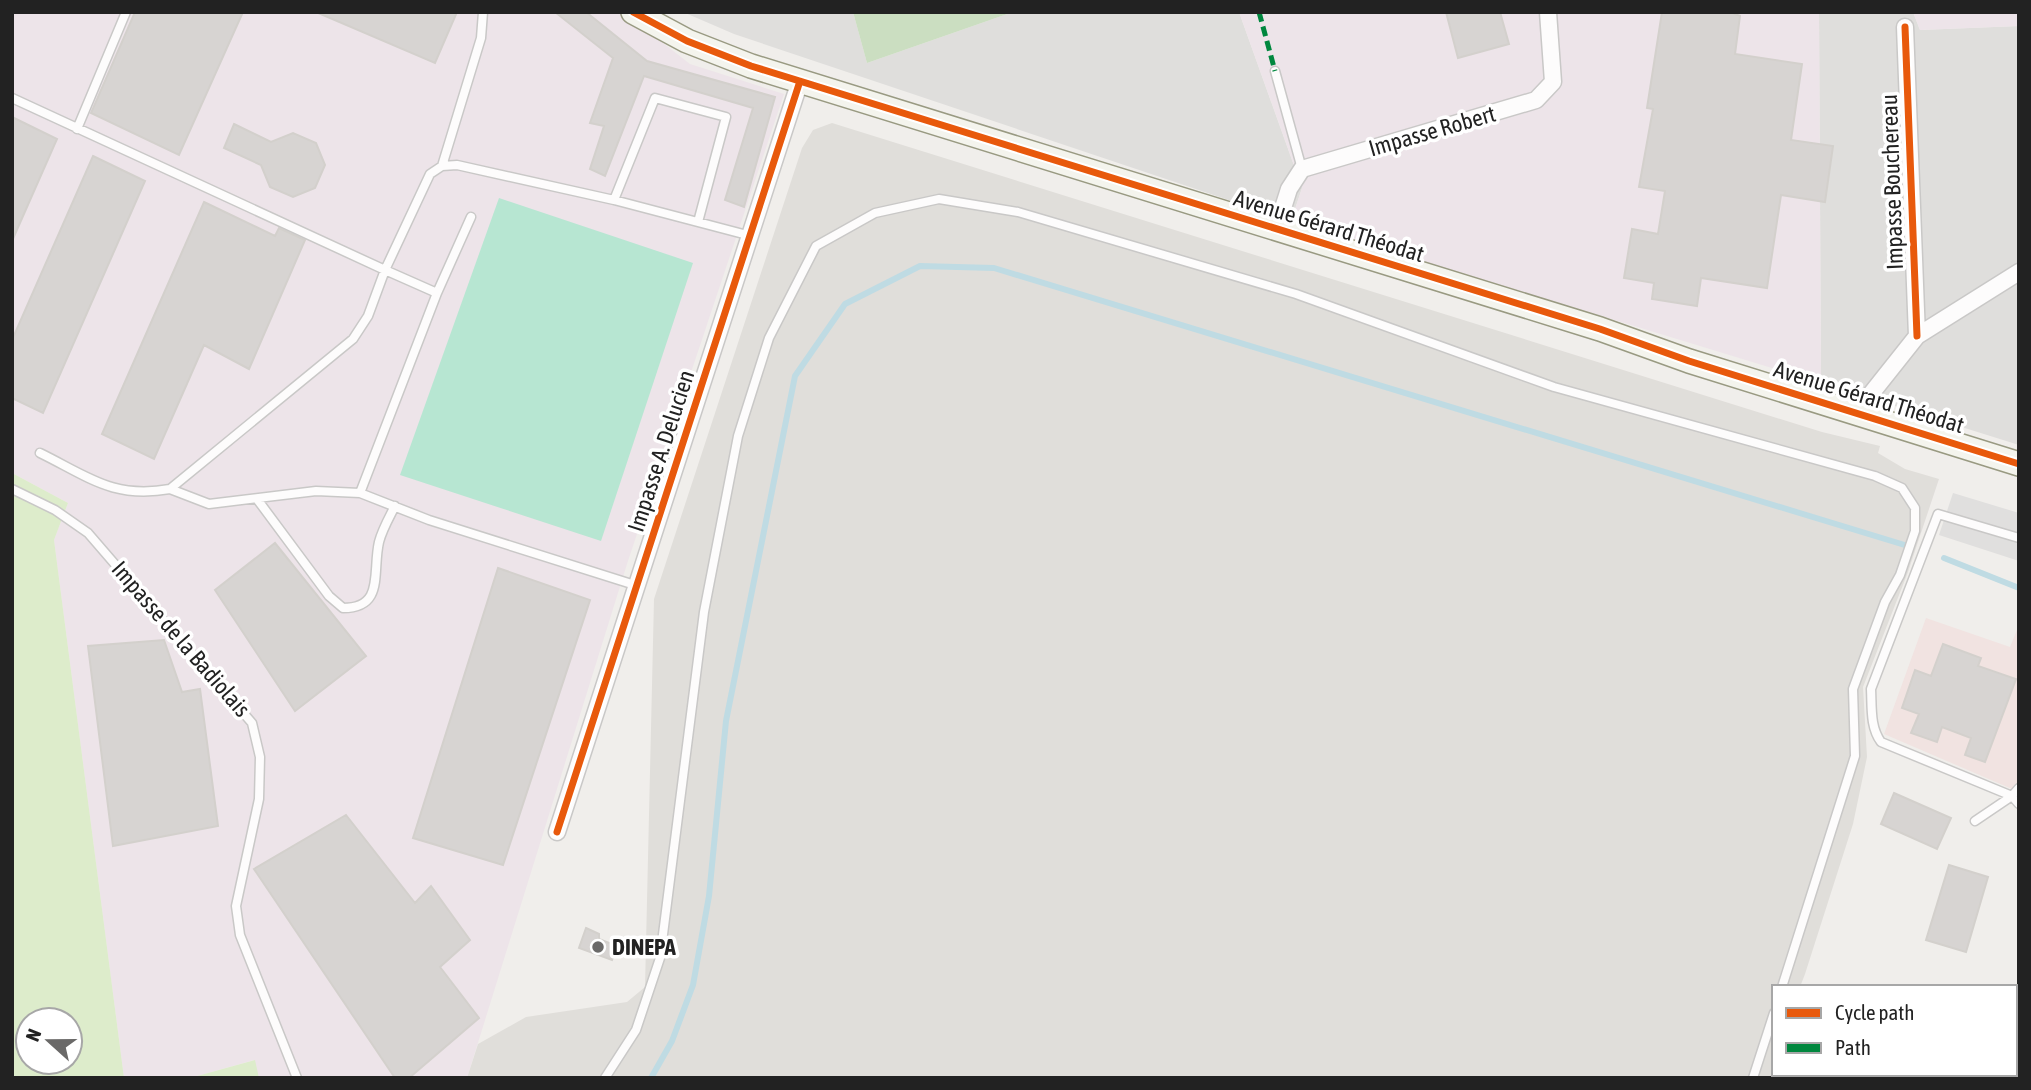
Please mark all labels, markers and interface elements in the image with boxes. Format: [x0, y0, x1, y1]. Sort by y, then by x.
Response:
street label: Impasse Bouchereau [1876, 94, 1908, 270]
street label: Impasse Robert [1366, 100, 1498, 162]
street label: Avenue Gérard Théodat [1231, 185, 1427, 267]
street label: Avenue Gérard Théodat [1771, 356, 1967, 438]
street label: Impasse A. Delucien [623, 367, 699, 535]
street label: Impasse de la Badiolais [107, 556, 255, 722]
place label: DINEPA [612, 934, 676, 960]
marker: DINEPA [590, 939, 606, 955]
legend [1772, 985, 2017, 1076]
text: Cycle path [1835, 1000, 1914, 1024]
north arrow [14, 1006, 84, 1076]
text: N [21, 1026, 45, 1044]
text: Path [1835, 1035, 1871, 1059]

